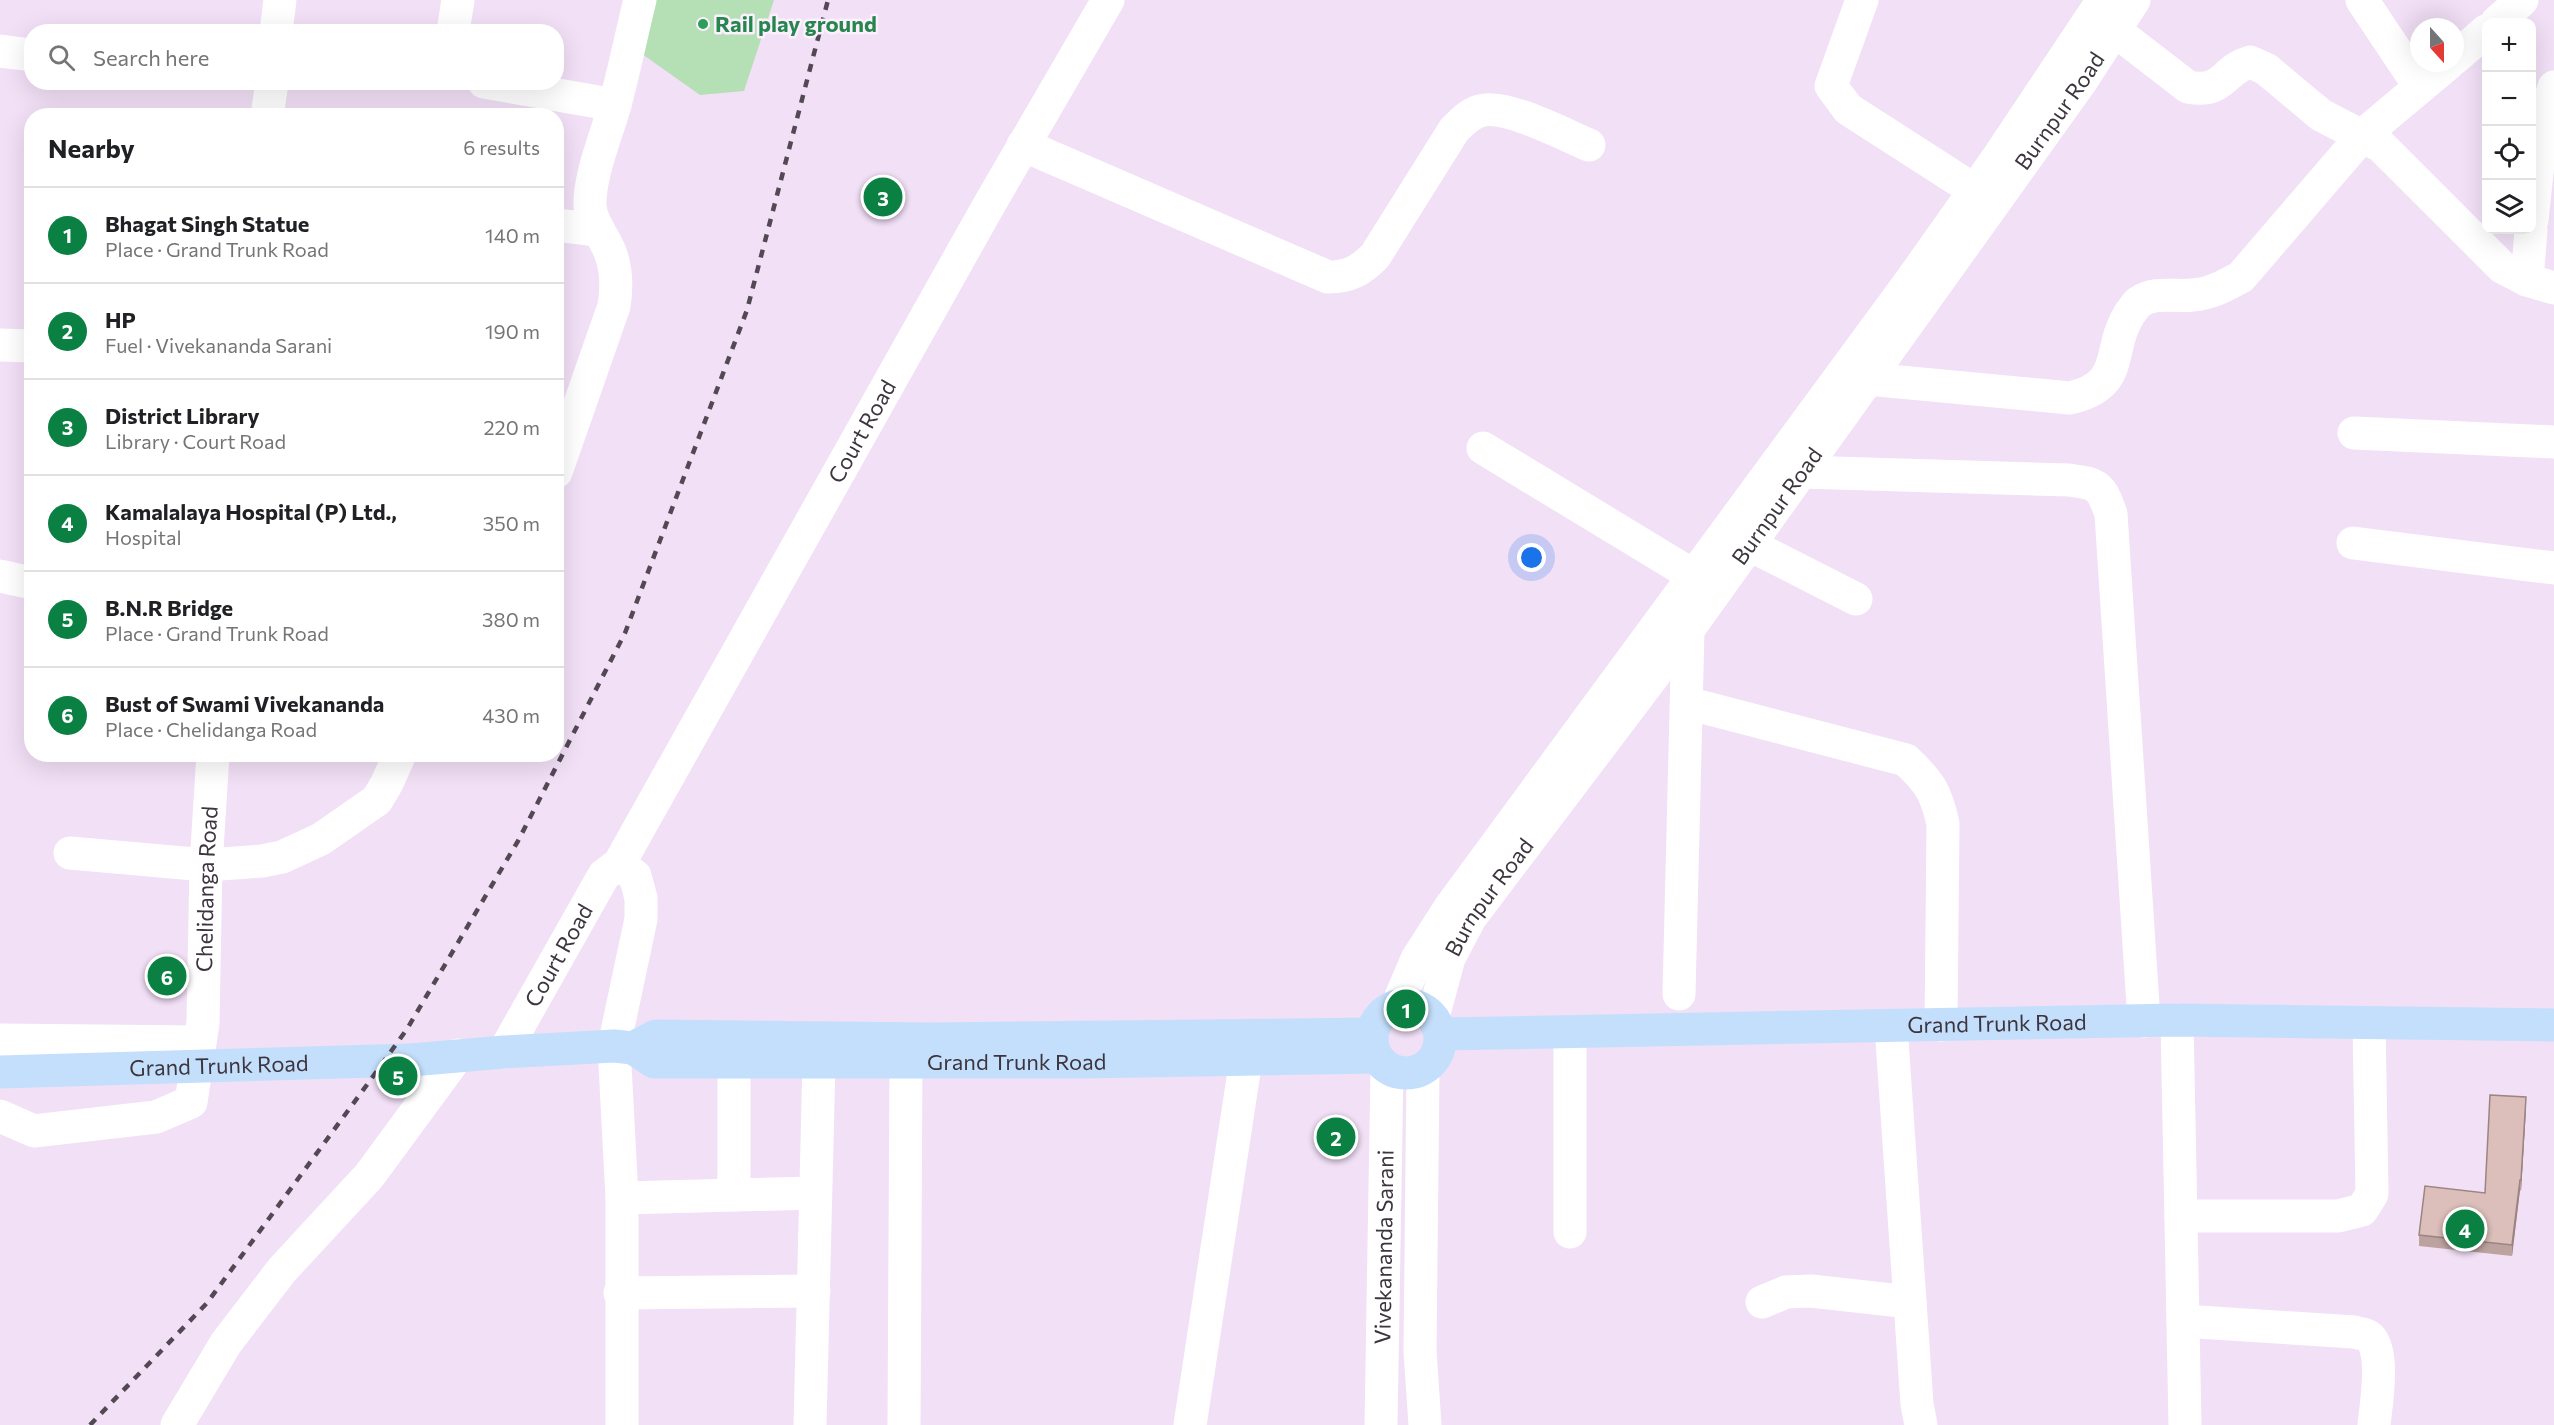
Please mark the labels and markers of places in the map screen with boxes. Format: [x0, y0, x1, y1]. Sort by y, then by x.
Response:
place label: Rail play ground [715, 10, 877, 37]
marker: Rail play ground [696, 17, 710, 31]
pin: 3 [864, 174, 902, 220]
pin: 6 [148, 954, 186, 998]
pin: 1 [1386, 986, 1426, 1032]
pin: 5 [378, 1054, 418, 1098]
pin: 2 [1316, 1114, 1356, 1160]
pin: 4 [2446, 1206, 2484, 1252]

